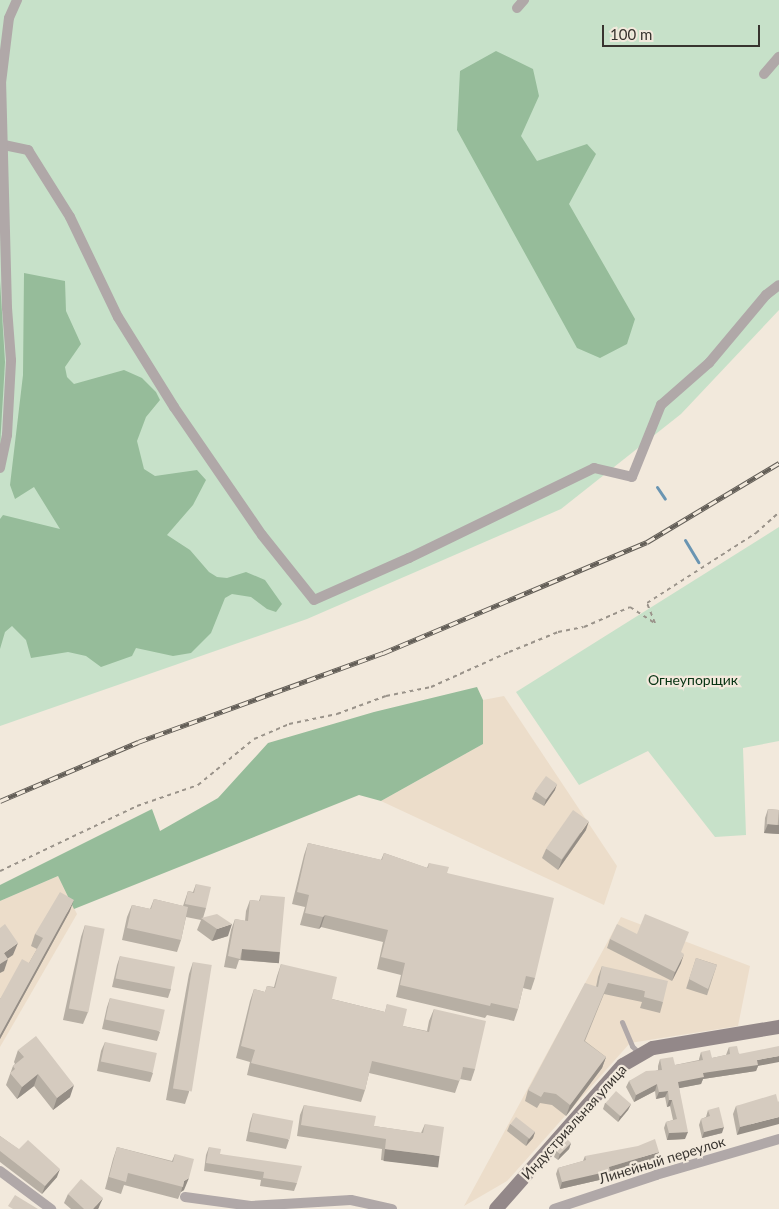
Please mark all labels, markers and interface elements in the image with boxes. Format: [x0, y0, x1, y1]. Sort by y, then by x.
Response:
scale bar [604, 15, 762, 47]
text: 100 m [610, 25, 652, 43]
park label: Огнеупорщик [648, 672, 738, 688]
street label: Индустриальная улица [518, 1061, 630, 1183]
street label: Линейный переулок [597, 1133, 727, 1187]

